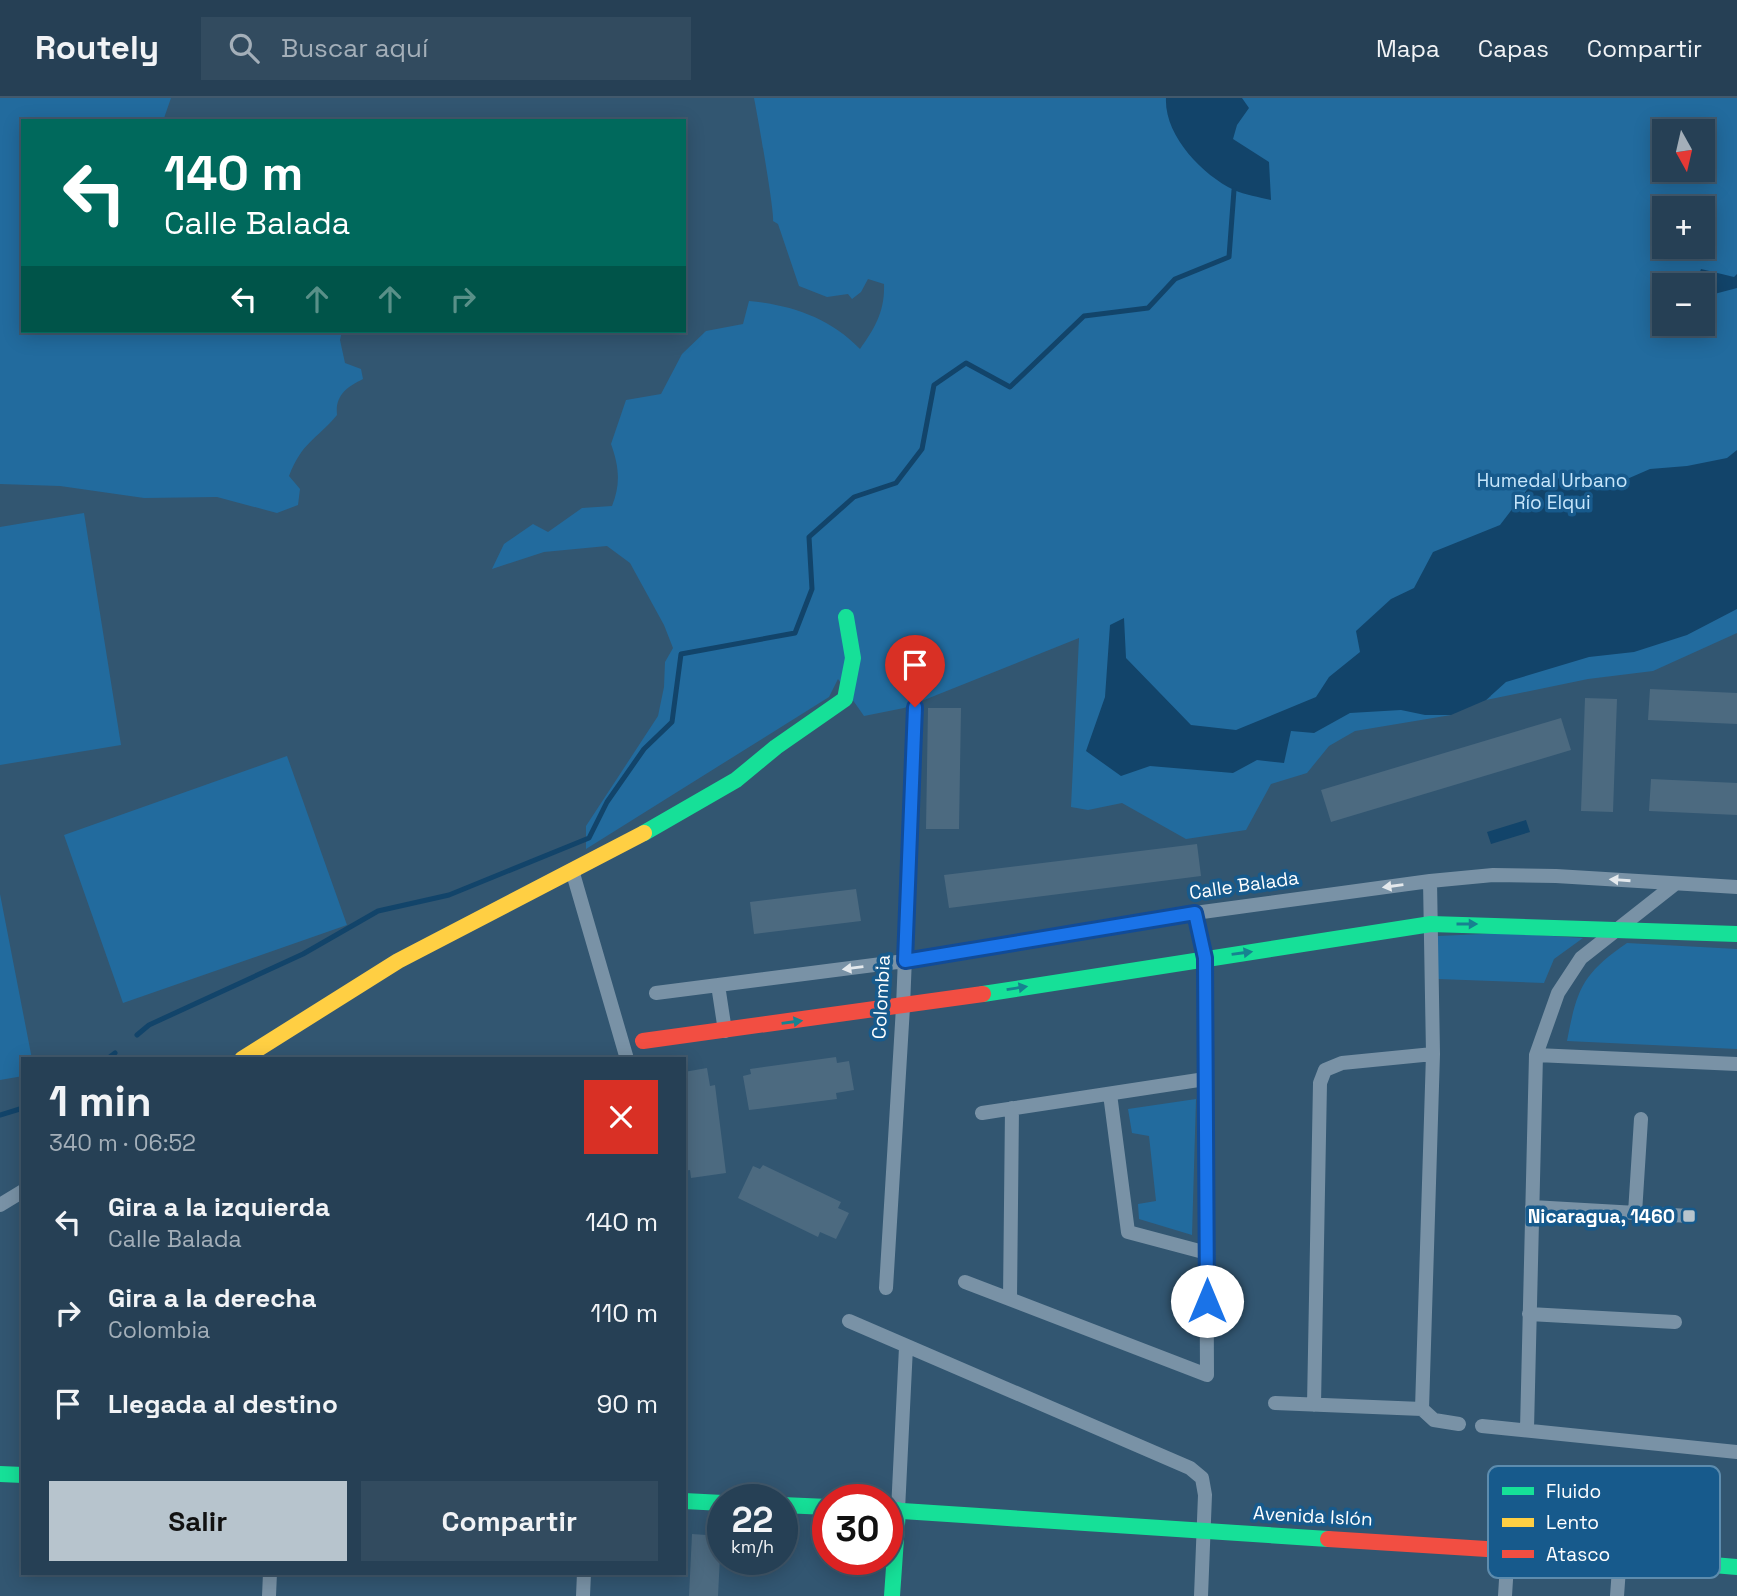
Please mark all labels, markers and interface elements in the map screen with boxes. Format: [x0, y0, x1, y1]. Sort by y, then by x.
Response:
search box [201, 17, 691, 80]
text: Routely [35, 27, 159, 69]
icon: search [225, 29, 263, 67]
text: Buscar aquí [281, 31, 428, 65]
text: Mapa [1376, 33, 1440, 64]
text: Capas [1478, 33, 1549, 64]
text: Compartir [1587, 33, 1702, 64]
north arrow [1652, 119, 1715, 182]
map controls [1652, 119, 1715, 336]
text: 140 m [164, 142, 303, 204]
icon: left [49, 147, 140, 238]
button: + [1652, 196, 1715, 259]
text: Calle Balada [164, 203, 350, 243]
button: − [1652, 273, 1715, 336]
icon: left [225, 280, 263, 318]
icon: ahead [298, 280, 336, 318]
icon: ahead [371, 280, 409, 318]
icon: right [444, 280, 482, 318]
park label: Humedal Urbano Río Elqui [1477, 468, 1627, 515]
pin [885, 635, 945, 707]
icon: arrive [896, 646, 934, 684]
street label: Calle Balada [1188, 865, 1301, 905]
one-way arrow [1609, 875, 1631, 886]
one-way arrow [1382, 881, 1404, 892]
one-way arrow [1457, 918, 1479, 930]
one-way arrow [1231, 947, 1253, 958]
street label: Colombia [866, 954, 896, 1040]
one-way arrow [842, 962, 864, 973]
one-way arrow [1006, 982, 1028, 993]
one-way arrow [781, 1016, 803, 1027]
text: 1 min [49, 1075, 152, 1128]
button: close [584, 1080, 658, 1154]
text: 340 m · 06:52 [49, 1128, 196, 1158]
text: Gira a la izquierda [108, 1190, 330, 1224]
icon: left [49, 1203, 87, 1241]
place label: Nicaragua, 1460 [1528, 1204, 1675, 1229]
text: 140 m [585, 1205, 658, 1239]
marker: Nicaragua, 1460 [1681, 1208, 1697, 1224]
text: Calle Balada [108, 1224, 242, 1254]
position arrow [1170, 1264, 1244, 1338]
text: Gira a la derecha [108, 1281, 317, 1315]
icon: right [49, 1294, 87, 1332]
text: 110 m [591, 1296, 658, 1330]
text: Colombia [108, 1315, 210, 1345]
icon: arrive [49, 1385, 87, 1423]
text: Llegada al destino [108, 1387, 338, 1421]
text: 90 m [596, 1387, 658, 1421]
legend [1488, 1466, 1720, 1578]
text: Fluido [1546, 1479, 1601, 1504]
button: Salir [49, 1481, 347, 1561]
button: Compartir [361, 1481, 658, 1561]
speed limit sign: 30 [812, 1484, 903, 1575]
text: 22 [732, 1498, 773, 1542]
street label: Avenida Islón [1253, 1500, 1373, 1532]
text: Lento [1546, 1510, 1599, 1535]
text: km/h [731, 1535, 774, 1558]
text: Atasco [1546, 1542, 1610, 1567]

